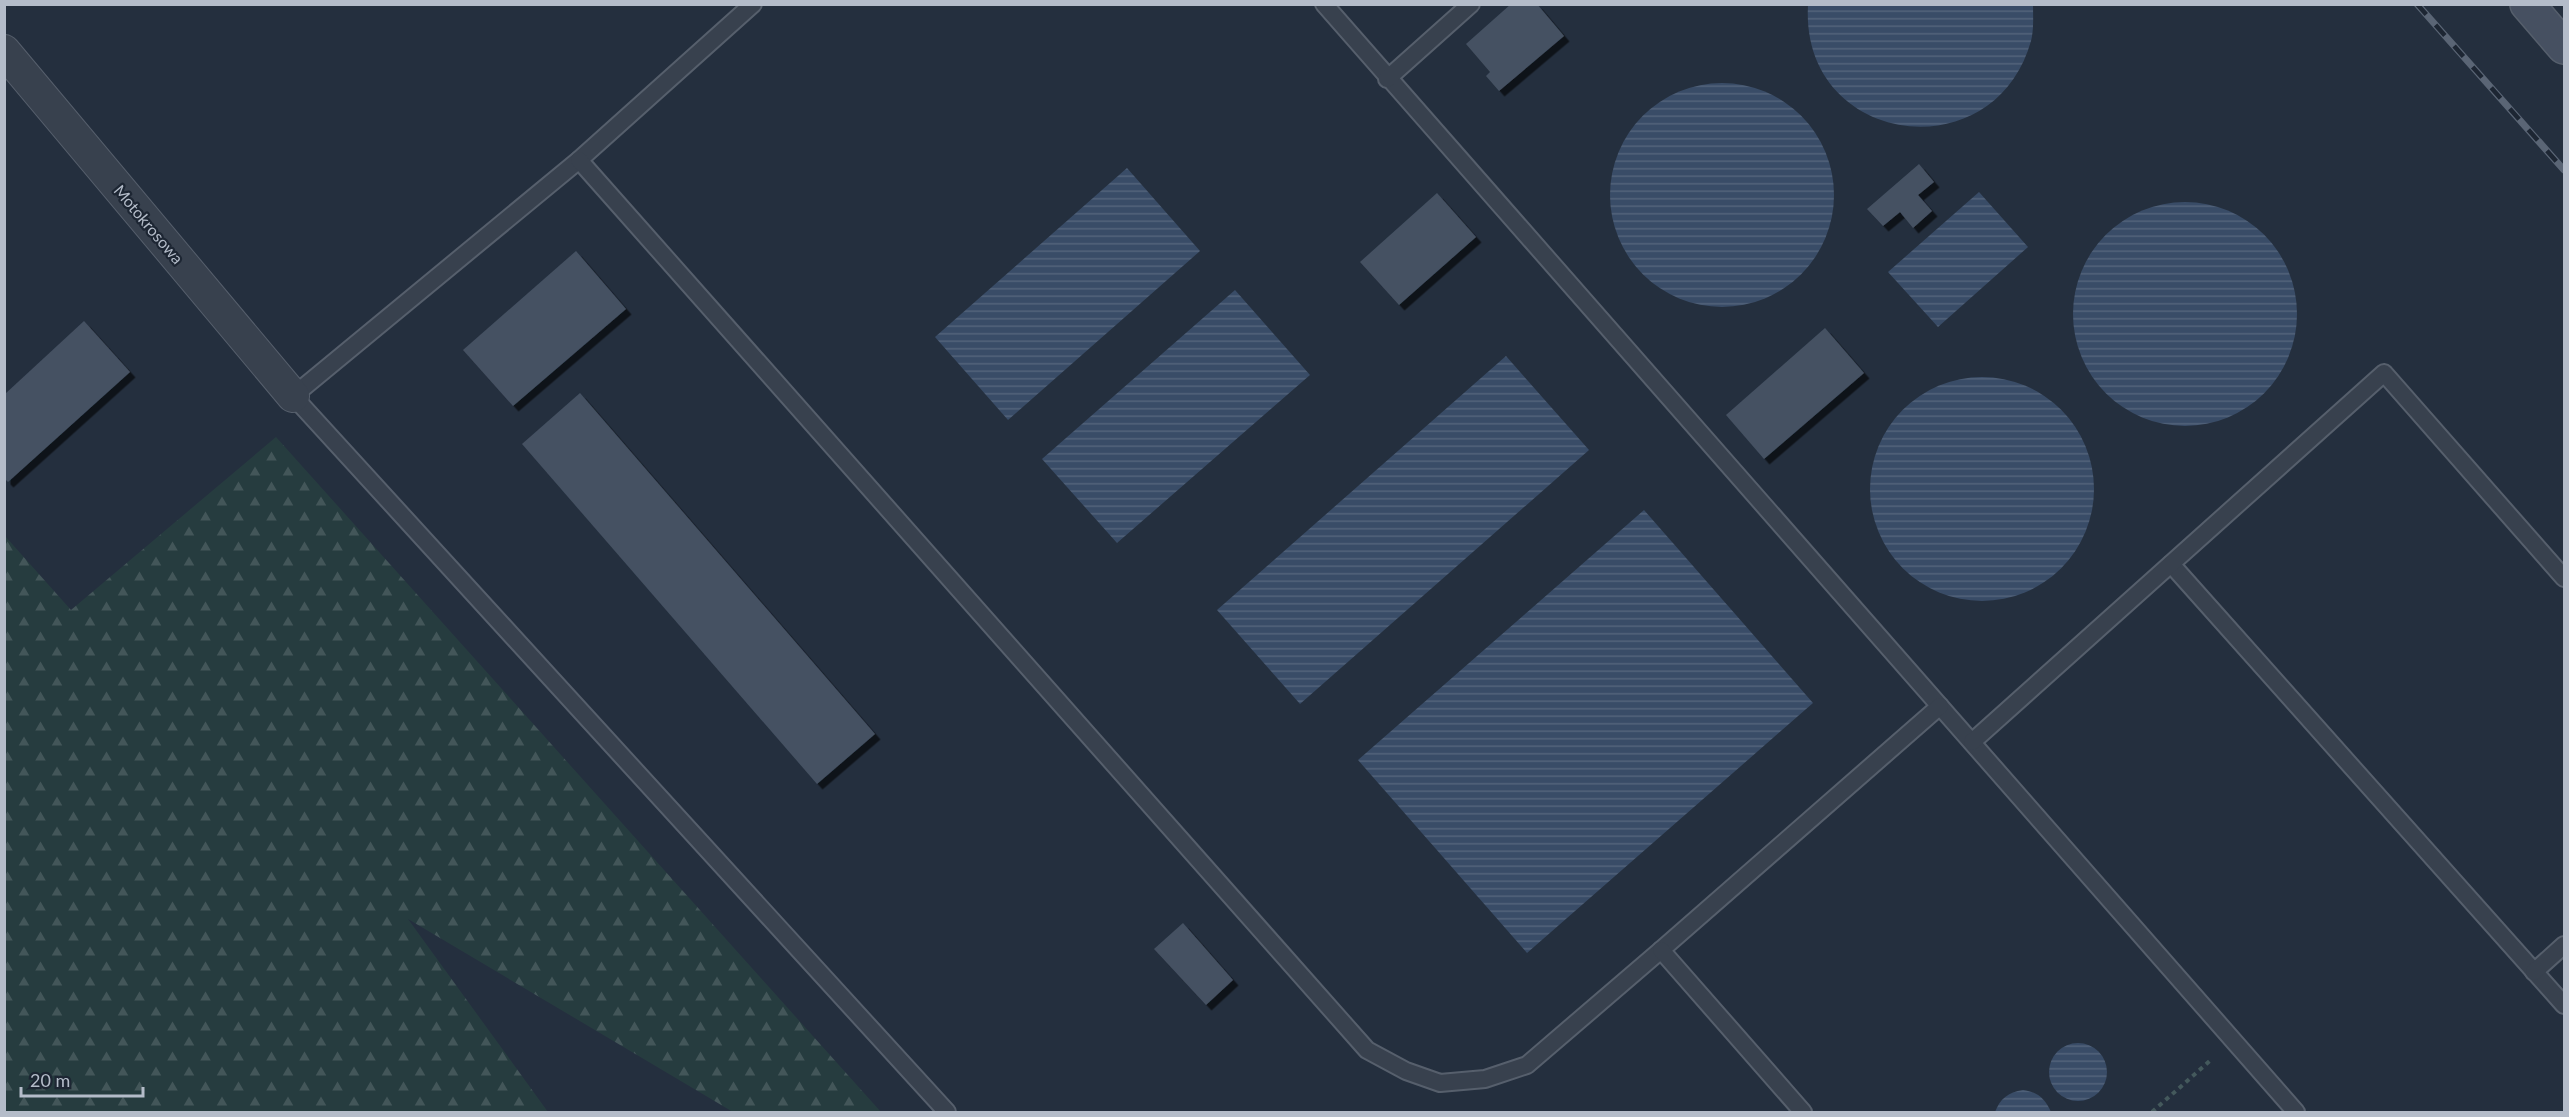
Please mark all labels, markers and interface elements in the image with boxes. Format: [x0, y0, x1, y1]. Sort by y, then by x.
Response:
street label: Motokrosowa [110, 181, 188, 267]
scale bar [21, 1060, 142, 1098]
text: 20 m [30, 1069, 70, 1091]

